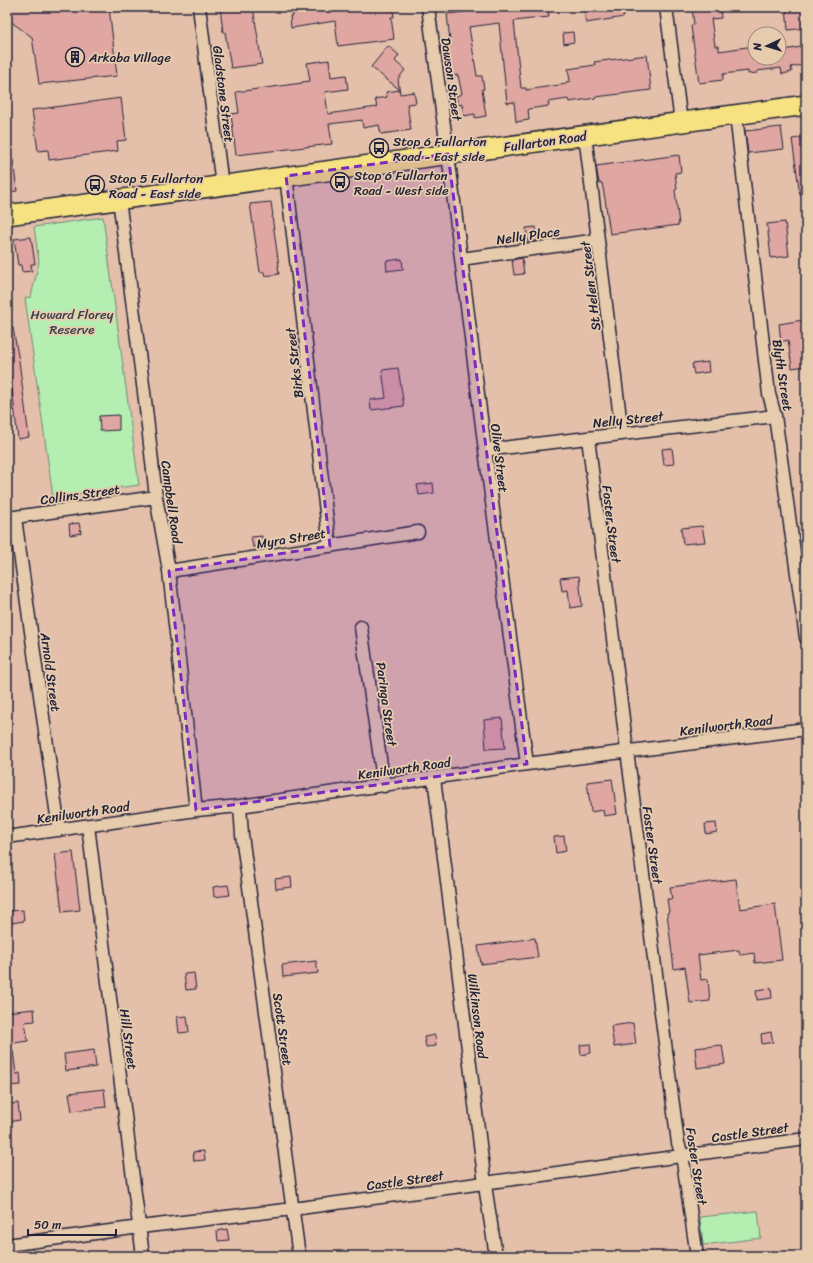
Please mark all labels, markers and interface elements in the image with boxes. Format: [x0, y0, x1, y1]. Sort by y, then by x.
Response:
north arrow [747, 26, 787, 66]
street label: Dawson Street [434, 36, 469, 123]
text: N [748, 42, 767, 52]
street label: Gladstone Street [206, 44, 241, 144]
building icon: Arkaba Village [64, 46, 86, 68]
place label: Arkaba Village [88, 46, 171, 69]
street label: Fullarton Road [502, 124, 589, 159]
place label: Stop 6 Fullarton Road - East side [393, 130, 487, 168]
bus stop icon: Stop 6 Fullarton Road - East side [368, 137, 390, 159]
place label: Stop 6 Fullarton Road - West side [354, 164, 449, 202]
place label: Stop 5 Fullarton Road - East side [109, 167, 203, 205]
bus stop icon: Stop 6 Fullarton Road - West side [329, 171, 351, 193]
bus stop icon: Stop 5 Fullarton Road - East side [84, 174, 106, 196]
street label: Nelly Place [495, 220, 562, 251]
street label: St Helen Street [574, 239, 607, 332]
park label: Howard Florey Reserve [31, 303, 114, 341]
street label: Birks Street [279, 326, 310, 399]
street label: Blyth Street [765, 338, 800, 413]
street label: Nelly Street [592, 404, 665, 435]
street label: Olive Street [484, 422, 515, 494]
street label: Campbell Road [154, 459, 189, 546]
street label: Collins Street [39, 477, 122, 511]
street label: Foster Street [595, 484, 628, 565]
street label: Myra Street [255, 522, 328, 555]
street label: Arnold Street [33, 630, 67, 713]
street label: Paringa Street [369, 661, 404, 748]
street label: Kenilworth Road [678, 708, 775, 743]
street label: Kenilworth Road [356, 750, 453, 786]
street label: Kenilworth Road [35, 794, 132, 830]
street label: Foster Street [636, 805, 669, 886]
street label: Wilkinson Road [461, 972, 494, 1061]
street label: Scott Street [266, 991, 299, 1067]
street label: Hill Street [113, 1007, 144, 1071]
street label: Castle Street [710, 1116, 791, 1149]
street label: Foster Street [679, 1126, 714, 1207]
street label: Castle Street [365, 1164, 446, 1197]
scale bar [28, 1211, 116, 1237]
text: 50 m [34, 1214, 61, 1236]

